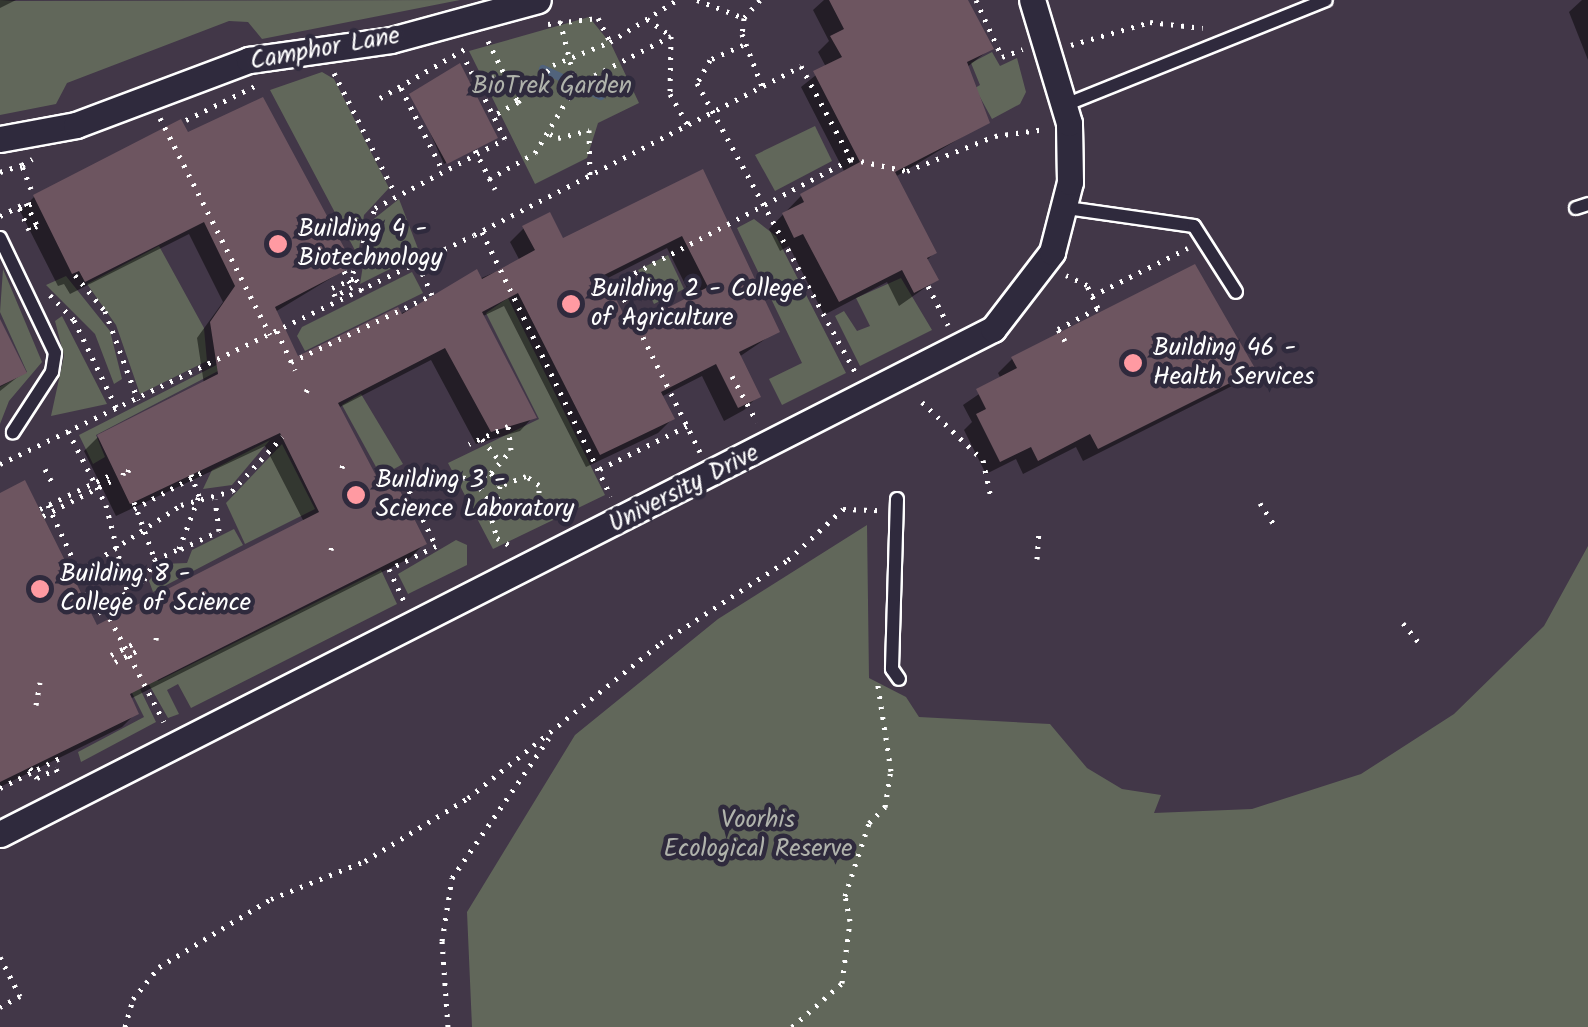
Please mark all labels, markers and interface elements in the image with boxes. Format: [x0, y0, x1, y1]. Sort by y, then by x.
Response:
street label: Camphor Lane [248, 21, 402, 77]
park label: BioTrek Garden [472, 71, 632, 101]
place label: Building 4 - Biotechnology [298, 215, 442, 274]
marker: Building 4 - Biotechnology [267, 233, 289, 255]
place label: Building 2 - College of Agriculture [591, 275, 804, 334]
marker: Building 2 - College of Agriculture [560, 293, 582, 315]
place label: Building 46 - Health Services [1153, 334, 1314, 393]
marker: Building 46 - Health Services [1122, 352, 1144, 374]
street label: University Drive [604, 438, 764, 540]
place label: Building 3 - Science Laboratory [376, 466, 574, 525]
marker: Building 3 - Science Laboratory [345, 484, 367, 506]
place label: Building 8 - College of Science [60, 560, 251, 619]
marker: Building 8 - College of Science [29, 578, 51, 600]
park label: Voorhis Ecological Reserve [663, 806, 853, 865]

